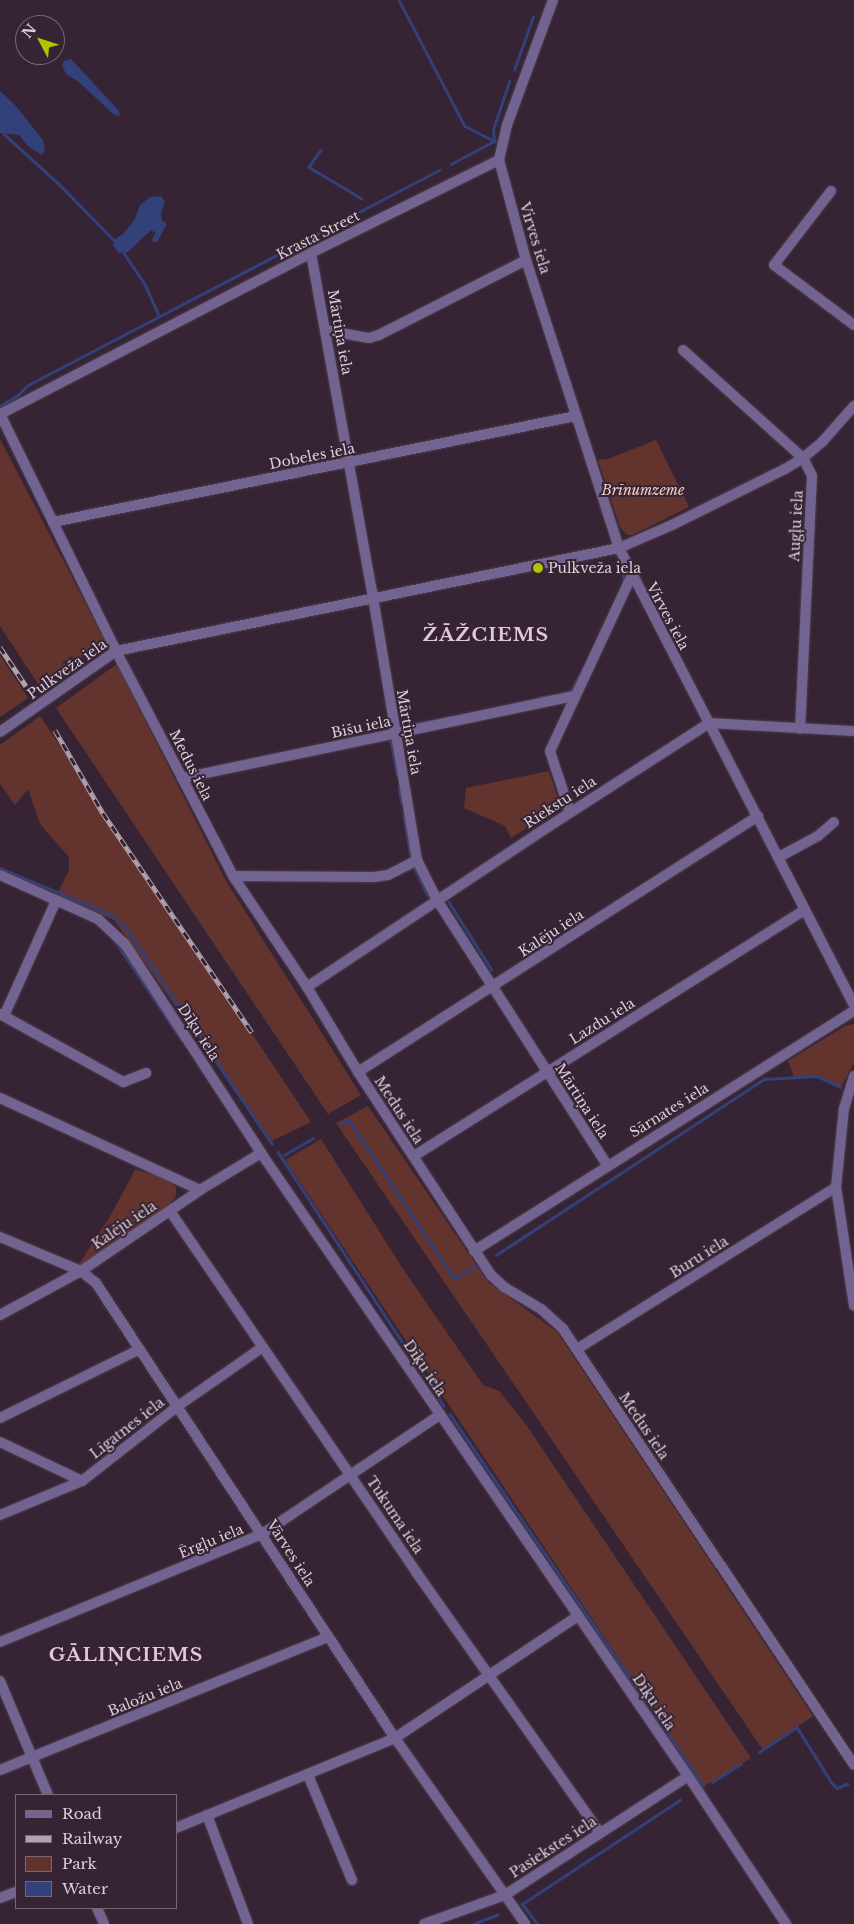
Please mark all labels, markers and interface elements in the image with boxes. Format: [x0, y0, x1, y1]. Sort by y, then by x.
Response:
north arrow [15, 15, 65, 65]
text: N [18, 20, 40, 42]
street label: Virves iela [516, 200, 554, 276]
street label: Krasta Street [274, 207, 362, 263]
street label: Mārtiņa iela [324, 288, 356, 376]
street label: Dobeles iela [268, 439, 356, 473]
park label: Brīnumzeme [602, 482, 684, 498]
street label: Augļu iela [786, 490, 806, 562]
place label: Pulkveža iela [548, 560, 641, 576]
marker: Pulkveža iela [532, 562, 544, 574]
street label: Virves iela [643, 579, 693, 653]
district label: ŽĀŽCIEMS [422, 624, 550, 646]
street label: Pulkveža iela [24, 635, 110, 703]
street label: Mārtiņa iela [393, 688, 425, 776]
street label: Bišu iela [330, 713, 392, 741]
street label: Medus iela [166, 727, 216, 803]
street label: Riekstu iela [521, 772, 599, 832]
street label: Kalēju iela [515, 906, 587, 960]
street label: Lazdu iela [566, 994, 638, 1048]
street label: Dīķu iela [174, 1000, 224, 1064]
street label: Mārtiņa iela [551, 1060, 613, 1142]
street label: Medus iela [371, 1073, 427, 1147]
street label: Sārnates iela [627, 1079, 711, 1141]
street label: Kalēju iela [89, 1197, 159, 1253]
street label: Buru iela [667, 1233, 731, 1281]
street label: Dīķu iela [400, 1337, 450, 1399]
street label: Medus iela [615, 1389, 673, 1463]
street label: Līgatnes iela [87, 1394, 167, 1462]
street label: Tukuma iela [363, 1473, 427, 1557]
street label: Vārves iela [263, 1517, 319, 1589]
street label: Ērgļu iela [176, 1520, 246, 1562]
district label: GĀLIŅCIEMS [47, 1644, 205, 1666]
street label: Dīķu iela [629, 1671, 679, 1733]
street label: Baložu iela [106, 1675, 184, 1719]
legend [15, 1794, 178, 1909]
text: Road [62, 1804, 102, 1823]
street label: Pasiekstes iela [506, 1813, 600, 1881]
text: Railway [62, 1829, 122, 1848]
text: Park [62, 1854, 97, 1873]
text: Water [62, 1879, 108, 1898]

